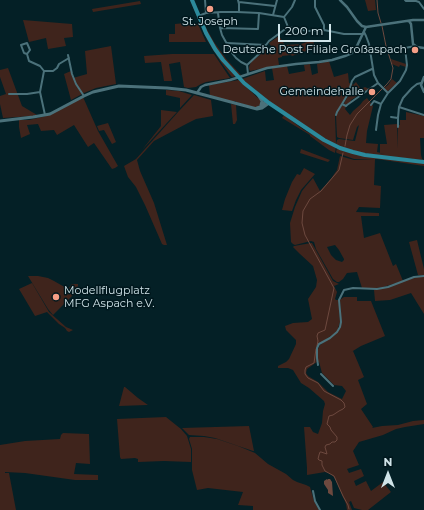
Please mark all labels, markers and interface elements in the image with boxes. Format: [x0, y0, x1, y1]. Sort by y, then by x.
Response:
marker: St. Joseph [205, 4, 215, 14]
place label: St. Joseph [182, 15, 238, 29]
scale bar [280, 16, 333, 42]
text: 200 m [285, 23, 324, 38]
place label: Deutsche Post Filiale Großaspach [222, 43, 407, 57]
marker: Deutsche Post Filiale Großaspach [410, 45, 420, 55]
place label: Gemeindehalle [280, 85, 364, 99]
marker: Gemeindehalle [367, 87, 377, 97]
place label: Modellflugplatz MFG Aspach e.V. [64, 284, 154, 310]
marker: Modellflugplatz MFG Aspach e.V. [51, 292, 61, 302]
north arrow [368, 454, 408, 494]
text: N [384, 455, 392, 469]

